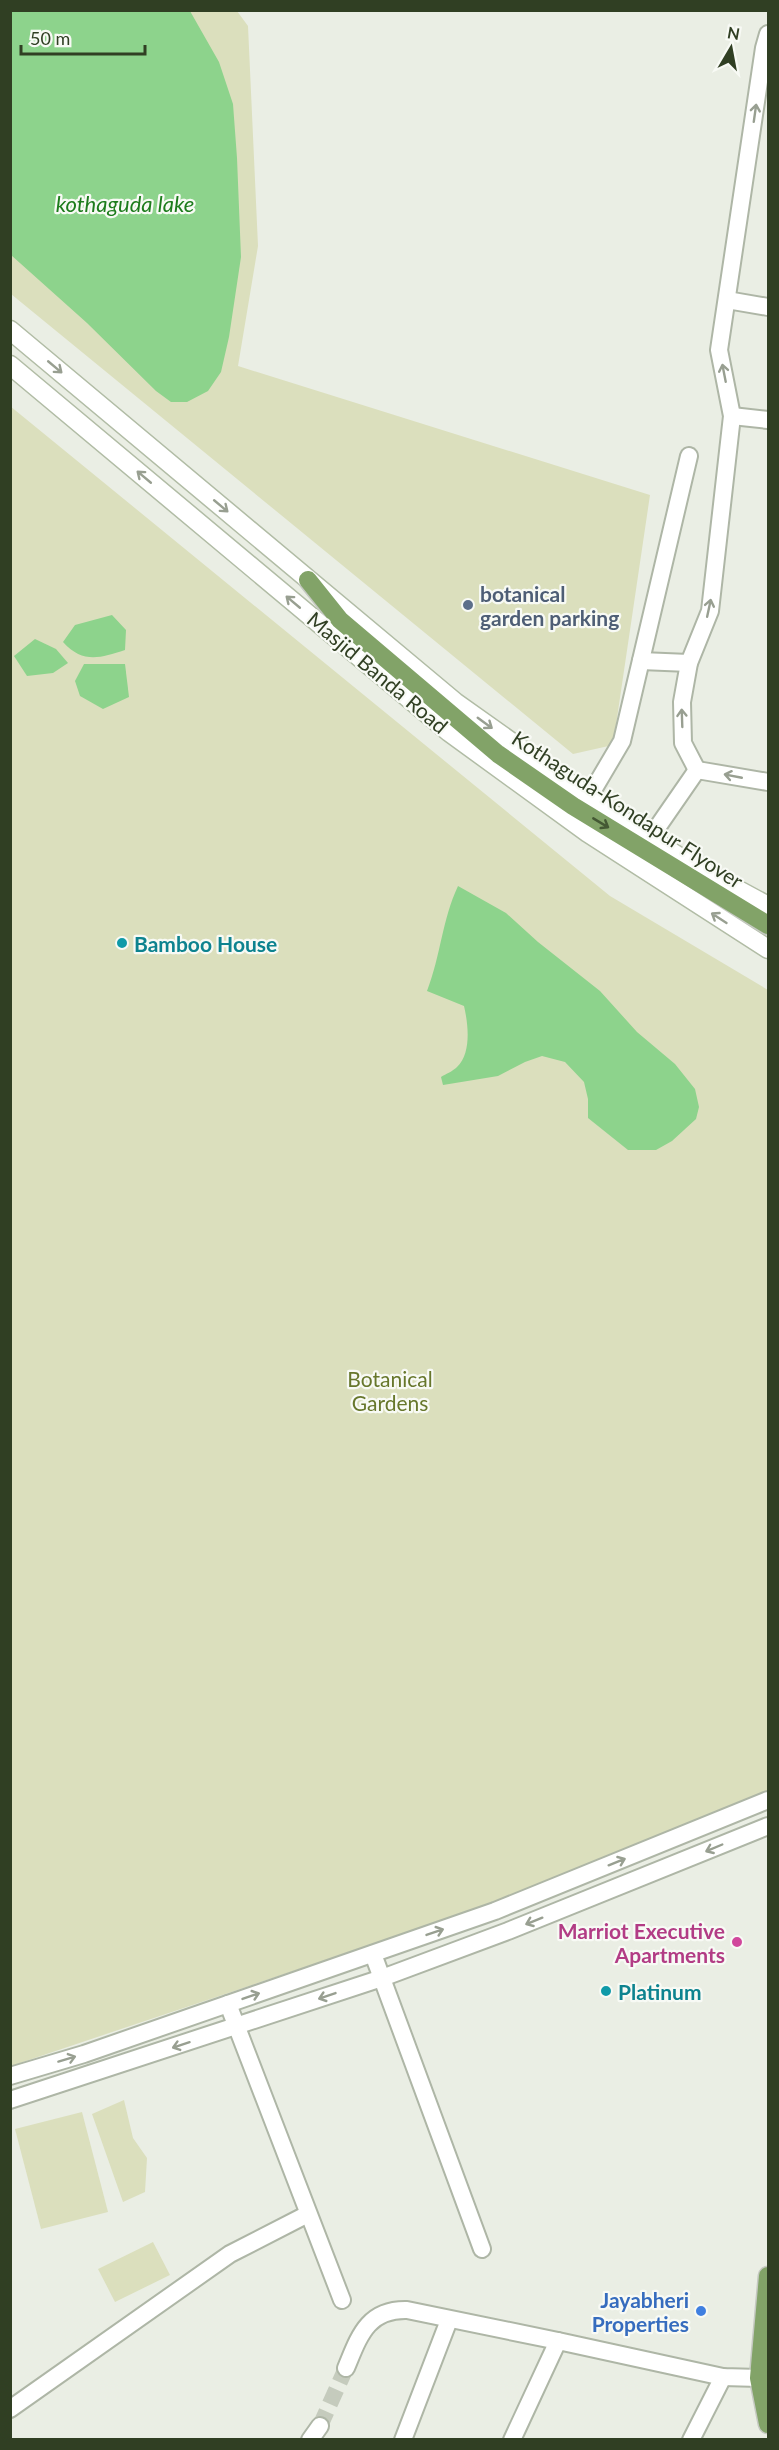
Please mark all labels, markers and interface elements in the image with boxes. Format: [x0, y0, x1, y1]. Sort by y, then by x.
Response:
scale bar [21, 18, 146, 56]
north arrow [701, 18, 761, 78]
text: N [726, 22, 741, 43]
text: 50 m [30, 27, 70, 49]
one-way arrow [749, 104, 760, 124]
water label: kothaguda lake [56, 190, 194, 217]
one-way arrow [47, 361, 63, 374]
one-way arrow [718, 364, 729, 384]
one-way arrow [136, 470, 152, 483]
one-way arrow [213, 500, 229, 513]
place label: botanical garden parking [480, 581, 619, 630]
one-way arrow [285, 595, 301, 608]
marker: botanical garden parking [461, 598, 475, 612]
one-way arrow [704, 599, 716, 618]
street label: Masjid Banda Road [303, 606, 453, 738]
one-way arrow [677, 708, 688, 728]
one-way arrow [476, 717, 493, 729]
street label: Kothaguda-Kondapur Flyover [508, 725, 748, 893]
one-way arrow [724, 770, 743, 781]
one-way arrow [592, 818, 609, 830]
one-way arrow [711, 912, 728, 924]
place label: Bamboo House [134, 931, 277, 956]
marker: Bamboo House [115, 936, 129, 950]
park label: Botanical Gardens [347, 1366, 433, 1415]
one-way arrow [706, 1843, 724, 1854]
one-way arrow [607, 1856, 626, 1867]
one-way arrow [525, 1916, 544, 1927]
place label: Marriot Executive Apartments [558, 1918, 725, 1967]
one-way arrow [425, 1926, 444, 1937]
marker: Marriot Executive Apartments [730, 1935, 744, 1949]
place label: Platinum [618, 1979, 702, 2004]
marker: Platinum [599, 1984, 613, 1998]
one-way arrow [241, 1990, 260, 2001]
one-way arrow [318, 1991, 337, 2002]
one-way arrow [172, 2040, 191, 2051]
one-way arrow [57, 2053, 76, 2064]
place label: Jayabheri Properties [592, 2287, 689, 2336]
marker: Jayabheri Properties [694, 2304, 708, 2318]

